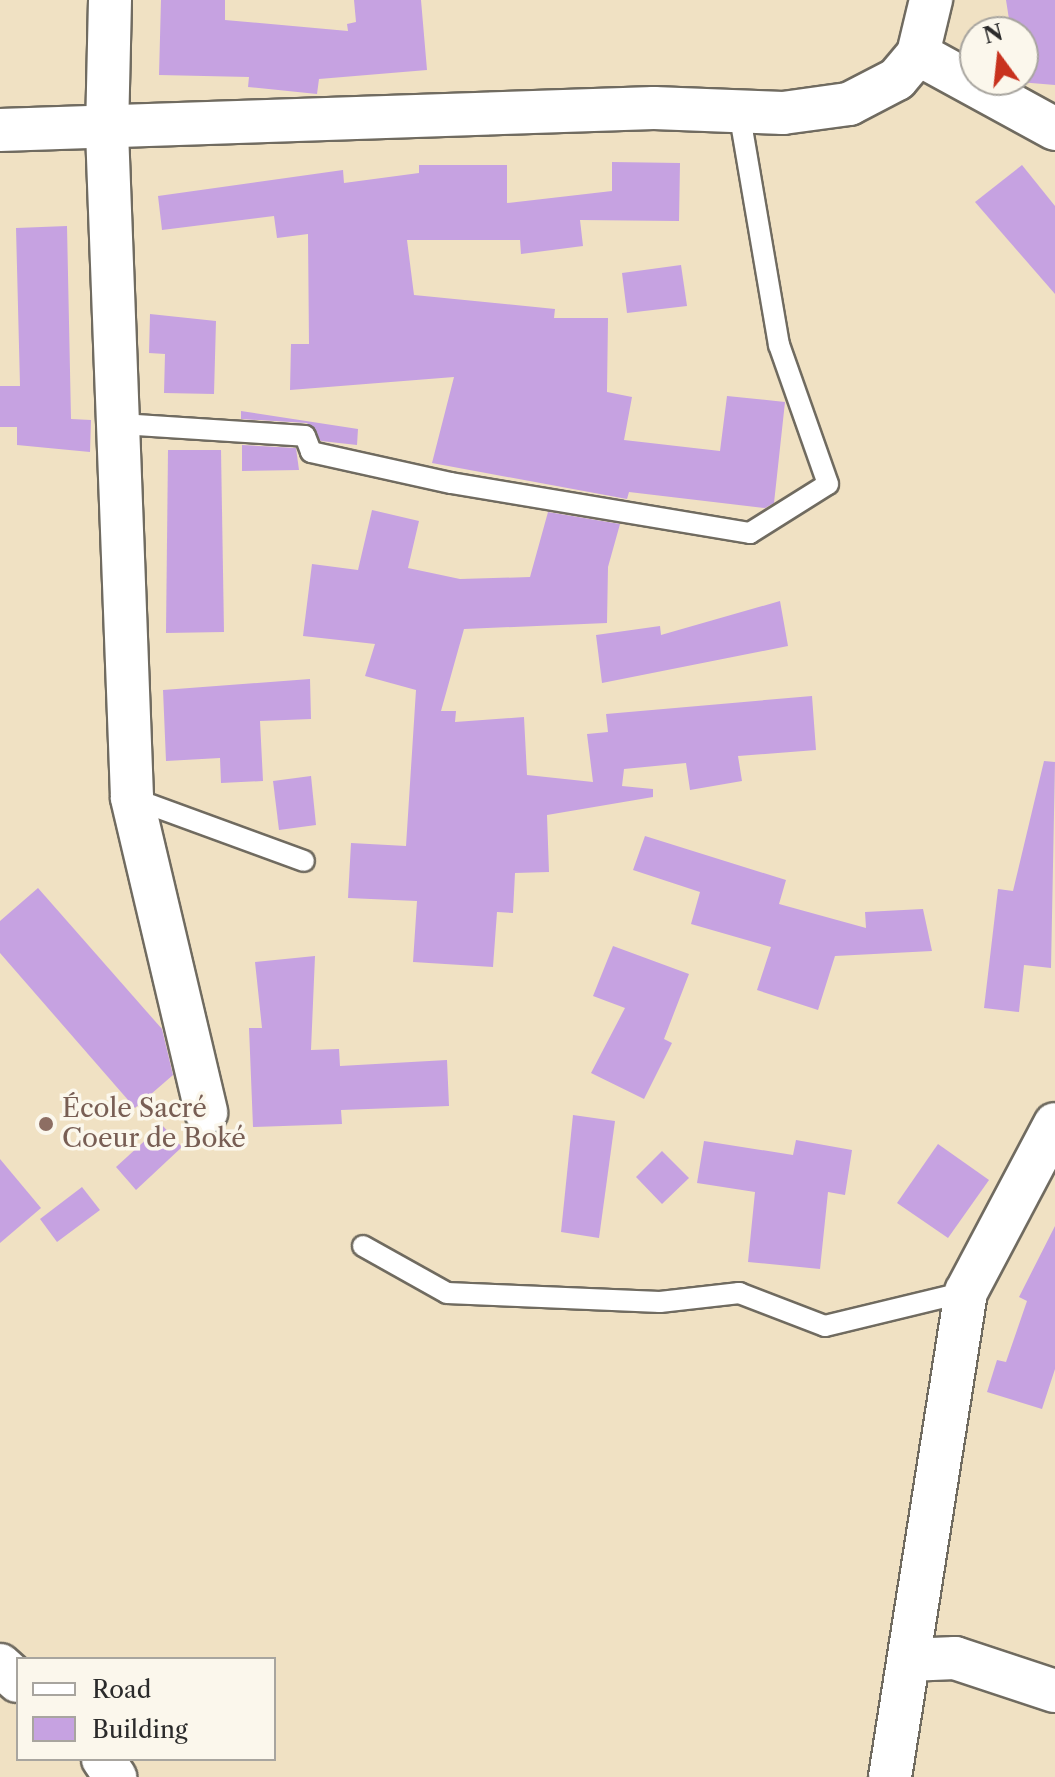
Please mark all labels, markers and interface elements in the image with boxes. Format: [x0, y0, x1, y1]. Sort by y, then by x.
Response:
north arrow [959, 16, 1039, 96]
text: N [980, 19, 1006, 50]
place label: École Sacré Coeur de Boké [62, 1093, 246, 1154]
marker: École Sacré Coeur de Boké [37, 1115, 55, 1133]
legend [16, 1657, 276, 1761]
text: Road [92, 1675, 151, 1704]
text: Building [92, 1715, 188, 1744]

